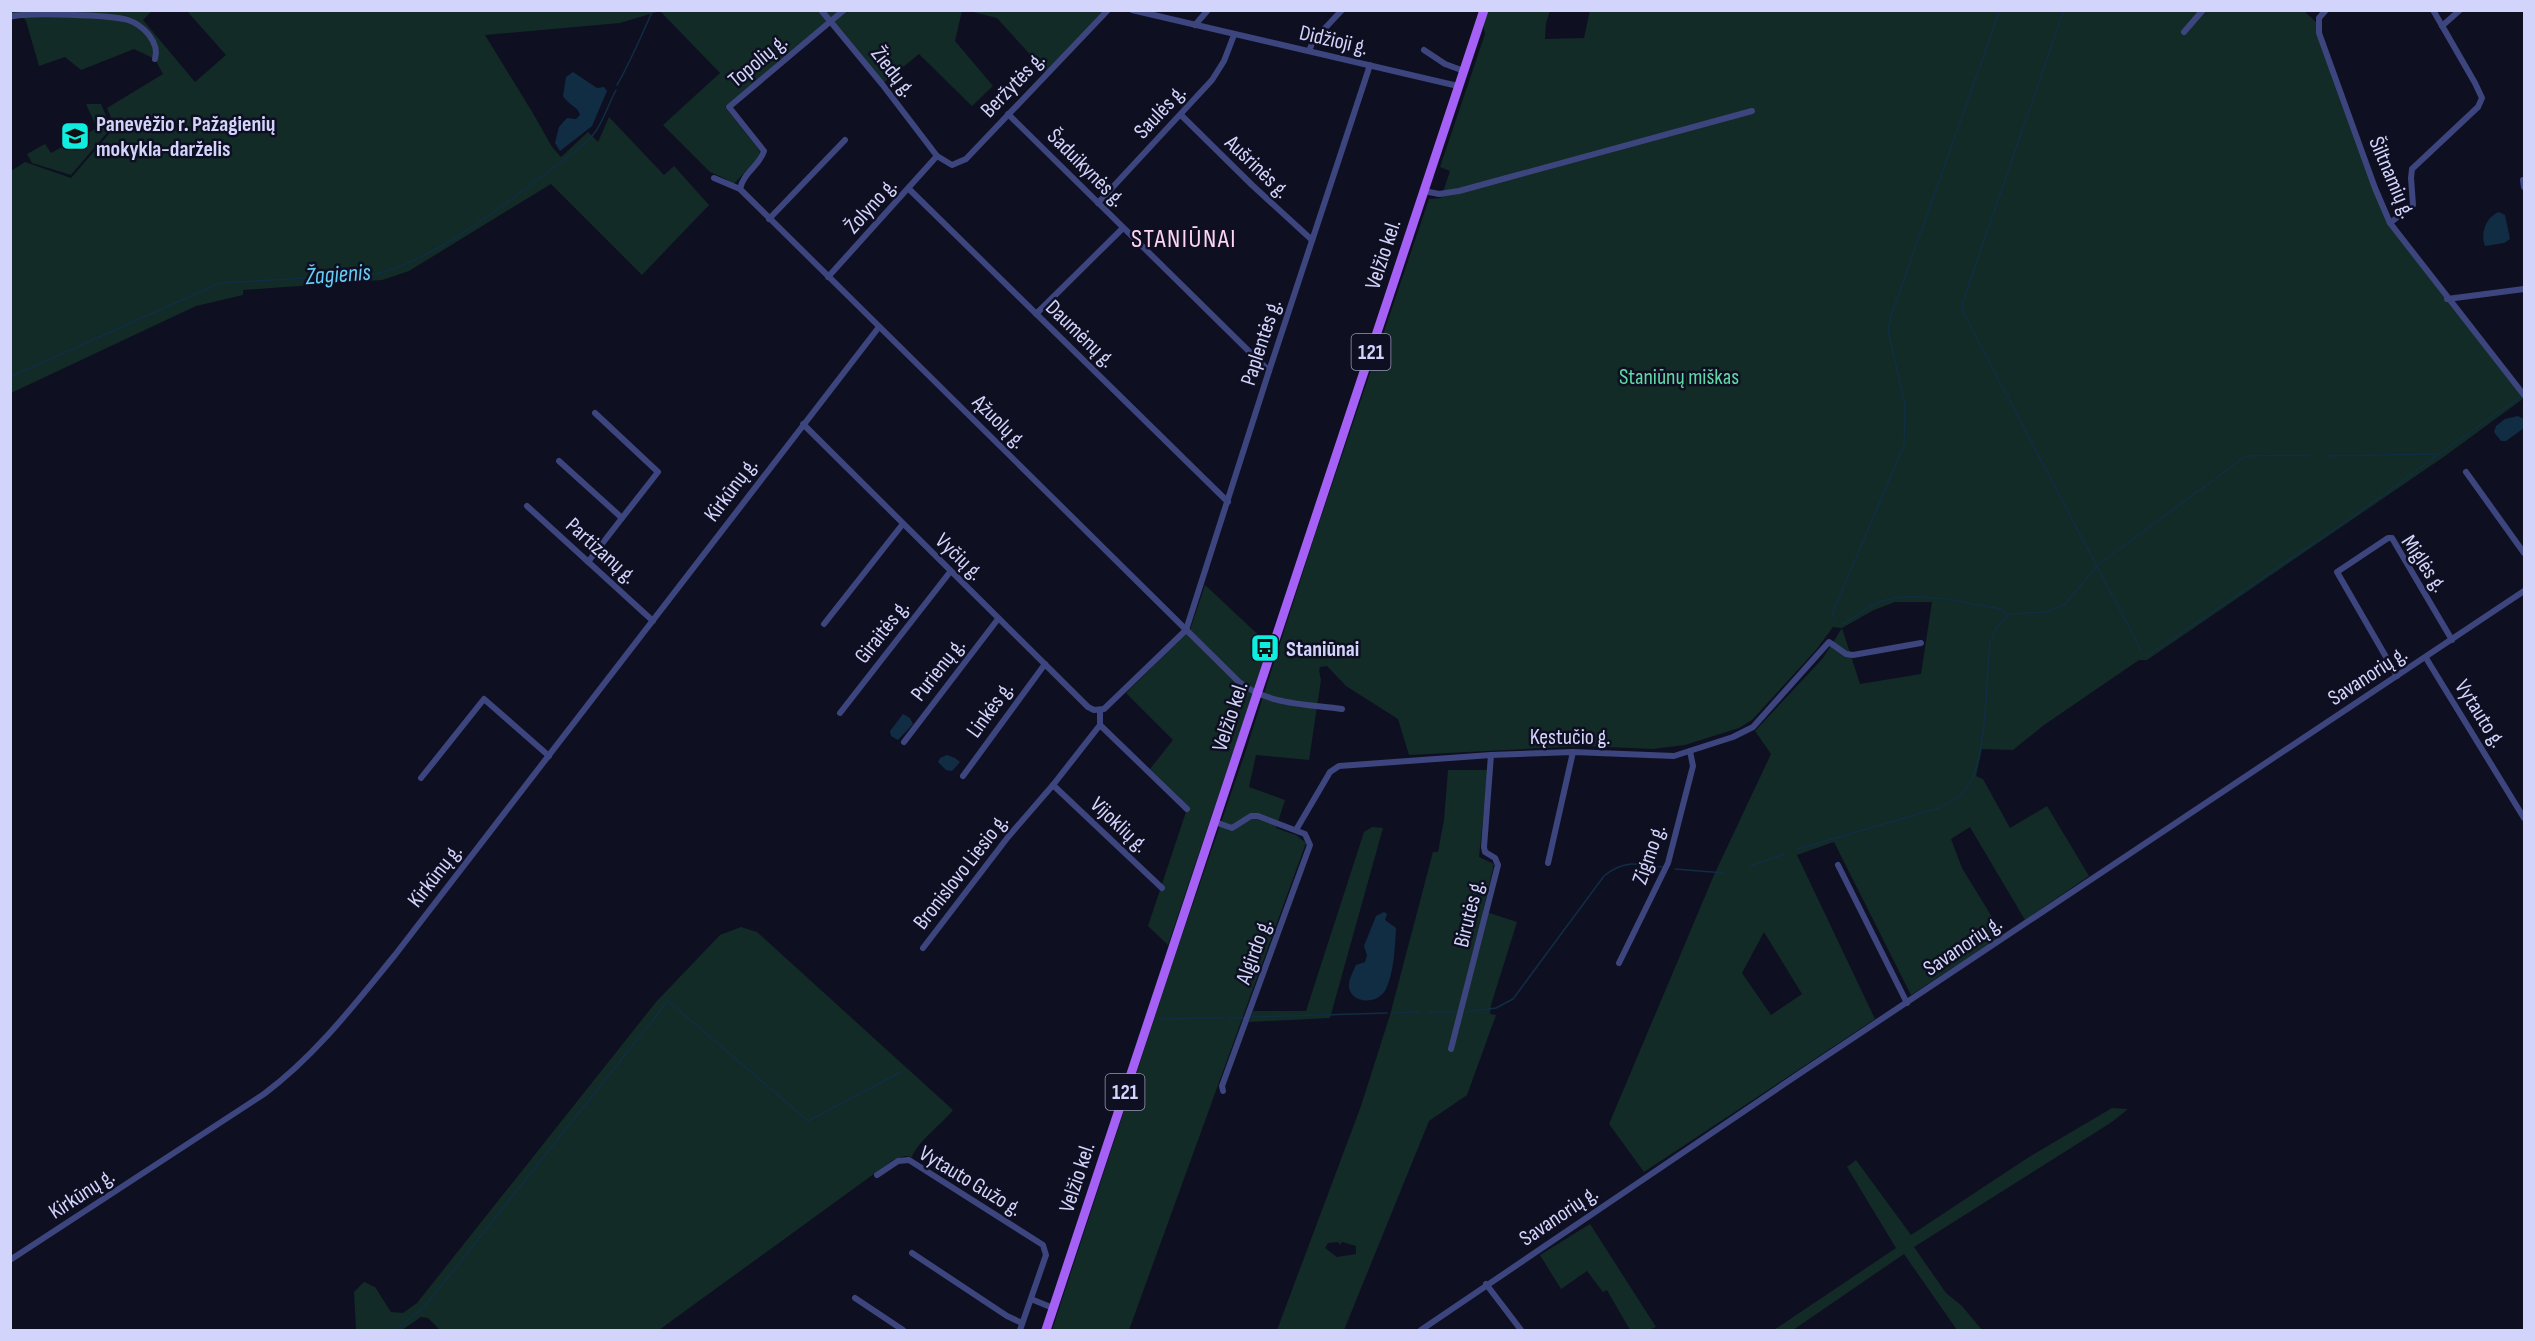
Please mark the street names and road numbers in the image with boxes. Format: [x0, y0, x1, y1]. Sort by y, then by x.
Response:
street label: Didžioji g. [1297, 19, 1371, 61]
street label: Topolių g. [723, 29, 793, 94]
street label: Žiedų g. [865, 41, 921, 103]
street label: Beržytės g. [975, 46, 1051, 124]
street label: Saulės g. [1128, 79, 1192, 145]
street label: Šaduikynės g. [1041, 123, 1131, 213]
street label: Aušrinės g. [1218, 129, 1295, 204]
street label: Šiltnamių g. [2362, 133, 2421, 222]
street label: Žolyno g. [839, 173, 903, 239]
street label: Velžio kel. [1359, 216, 1407, 293]
street label: Daumėnų g. [1040, 294, 1120, 374]
street label: Paplentės g. [1235, 296, 1288, 389]
road number: 121 [1352, 334, 1390, 370]
street label: Ąžuolų g. [966, 389, 1032, 455]
street label: Kirkūnų g. [698, 453, 764, 527]
street label: Partizanų g. [560, 512, 642, 590]
street label: Vyčių g. [929, 528, 989, 586]
street label: Miglės g. [2395, 530, 2453, 598]
street label: Giraitės g. [849, 595, 915, 669]
street label: Purienų g. [905, 633, 971, 707]
street label: Savanorių g. [2323, 641, 2412, 712]
street label: Vytauto g. [2448, 675, 2511, 753]
street label: Linkės g. [961, 677, 1020, 743]
street label: Velžio kel. [1206, 678, 1254, 755]
street label: Kęstučio g. [1530, 724, 1610, 751]
street label: Vijoklių g. [1084, 791, 1154, 859]
street label: Bronislovo Liesio g. [908, 809, 1015, 935]
street label: Zigmo g. [1627, 821, 1672, 888]
street label: Kirkūnų g. [402, 839, 468, 913]
street label: Birutės g. [1448, 877, 1491, 950]
street label: Savanorių g. [1918, 910, 2007, 982]
street label: Algirdo g. [1230, 915, 1279, 989]
road number: 121 [1106, 1074, 1144, 1110]
street label: Velžio kel. [1053, 1139, 1101, 1216]
street label: Vytauto Gužo g. [914, 1140, 1027, 1223]
street label: Kirkūnų g. [44, 1163, 120, 1225]
street label: Savanorių g. [1514, 1180, 1603, 1252]

